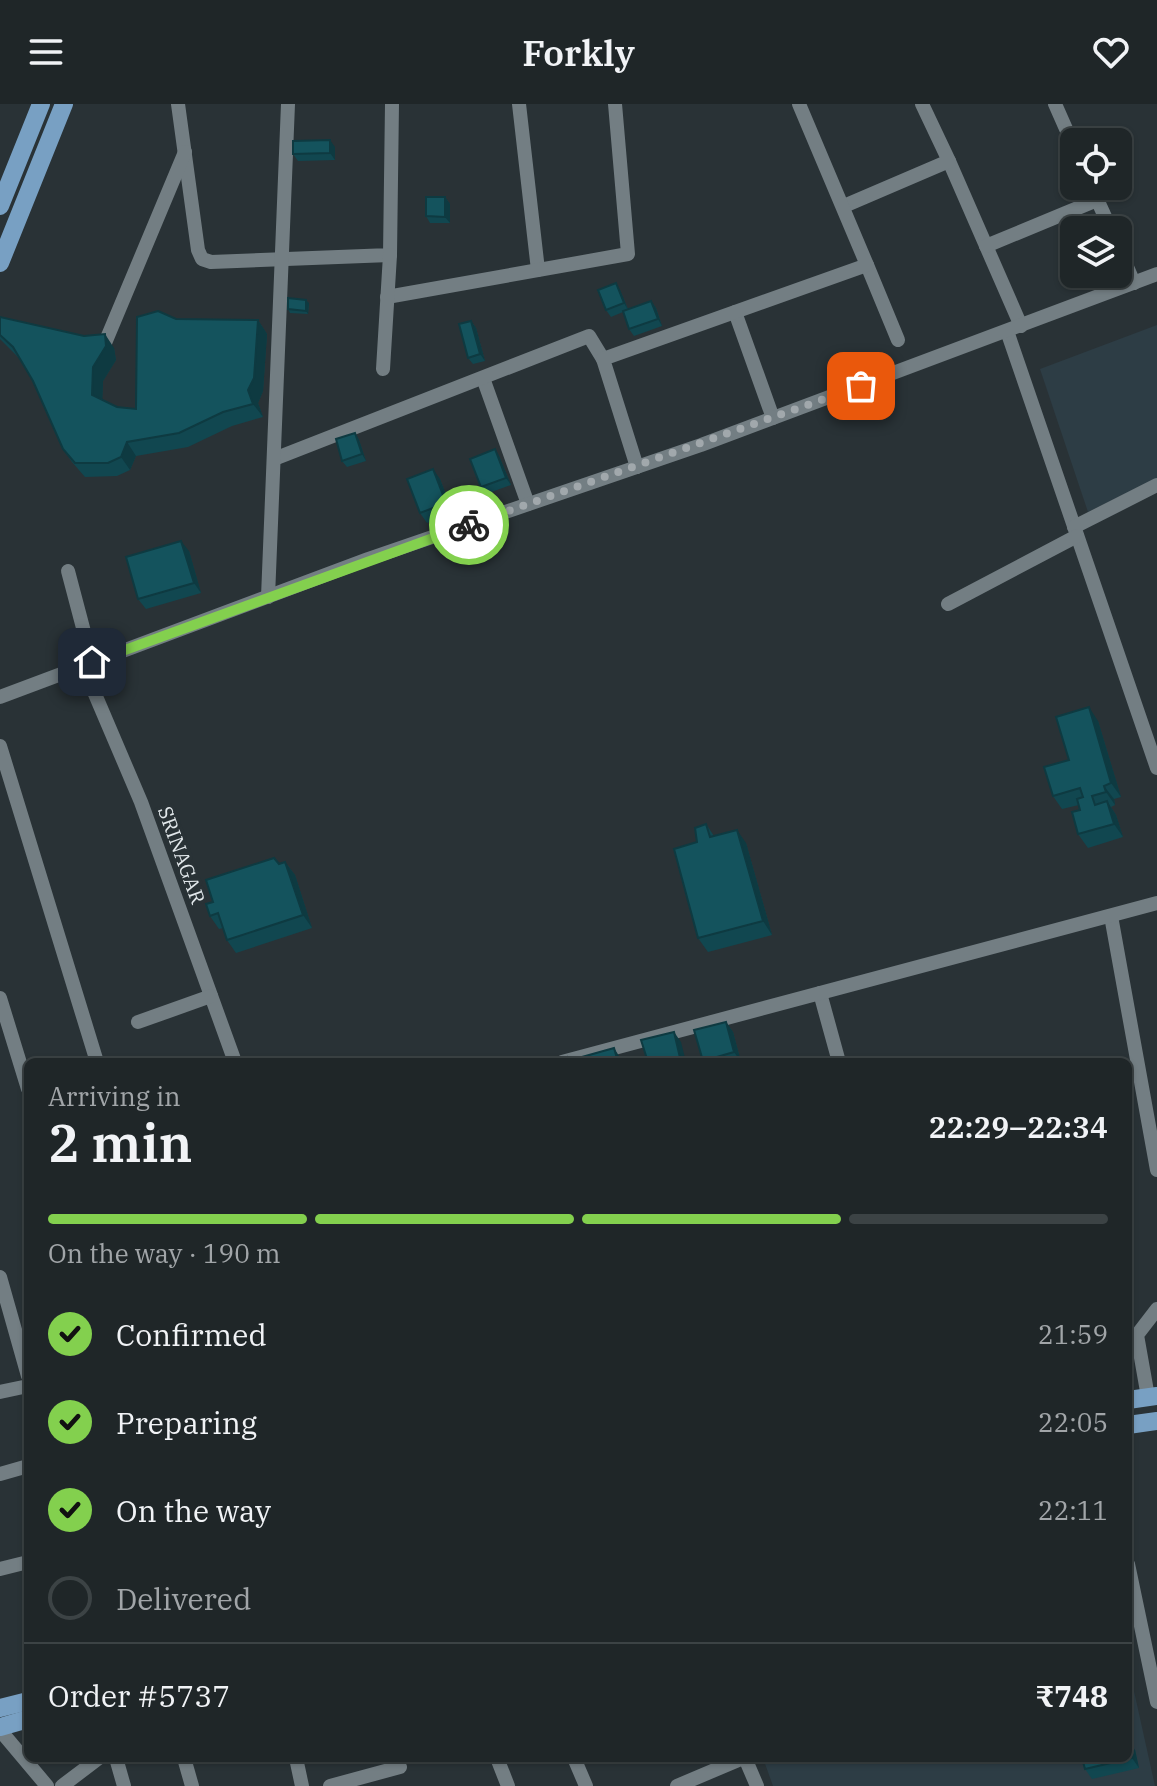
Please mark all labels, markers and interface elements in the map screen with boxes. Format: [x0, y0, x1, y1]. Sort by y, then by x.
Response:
text: Forkly [522, 29, 635, 76]
icon: menu [24, 30, 68, 74]
icon: heart [1089, 30, 1133, 74]
map controls [1060, 128, 1132, 288]
button: locate [1060, 128, 1132, 200]
button: layers [1060, 216, 1132, 288]
pin [827, 352, 895, 420]
icon: bag [839, 364, 883, 408]
courier [429, 485, 509, 565]
icon: bike [447, 503, 491, 547]
pin [58, 628, 126, 696]
icon: home [70, 640, 114, 684]
street label: SRINAGAR [152, 802, 212, 908]
text: Arriving in [48, 1079, 181, 1113]
text: 22:29–22:34 [928, 1107, 1108, 1146]
text: 2 min [48, 1109, 193, 1176]
text: On the way · 190 m [48, 1236, 281, 1270]
icon: check [48, 1312, 92, 1356]
text: Confirmed [116, 1315, 267, 1354]
text: 21:59 [1038, 1317, 1108, 1351]
icon: check [48, 1400, 92, 1444]
text: Preparing [116, 1403, 257, 1442]
text: 22:05 [1038, 1405, 1108, 1439]
icon: check [48, 1488, 92, 1532]
text: On the way [116, 1491, 271, 1530]
text: 22:11 [1038, 1493, 1108, 1527]
text: Delivered [116, 1579, 251, 1618]
text: Order #5737 [48, 1676, 230, 1715]
text: ₹748 [1035, 1676, 1108, 1715]

